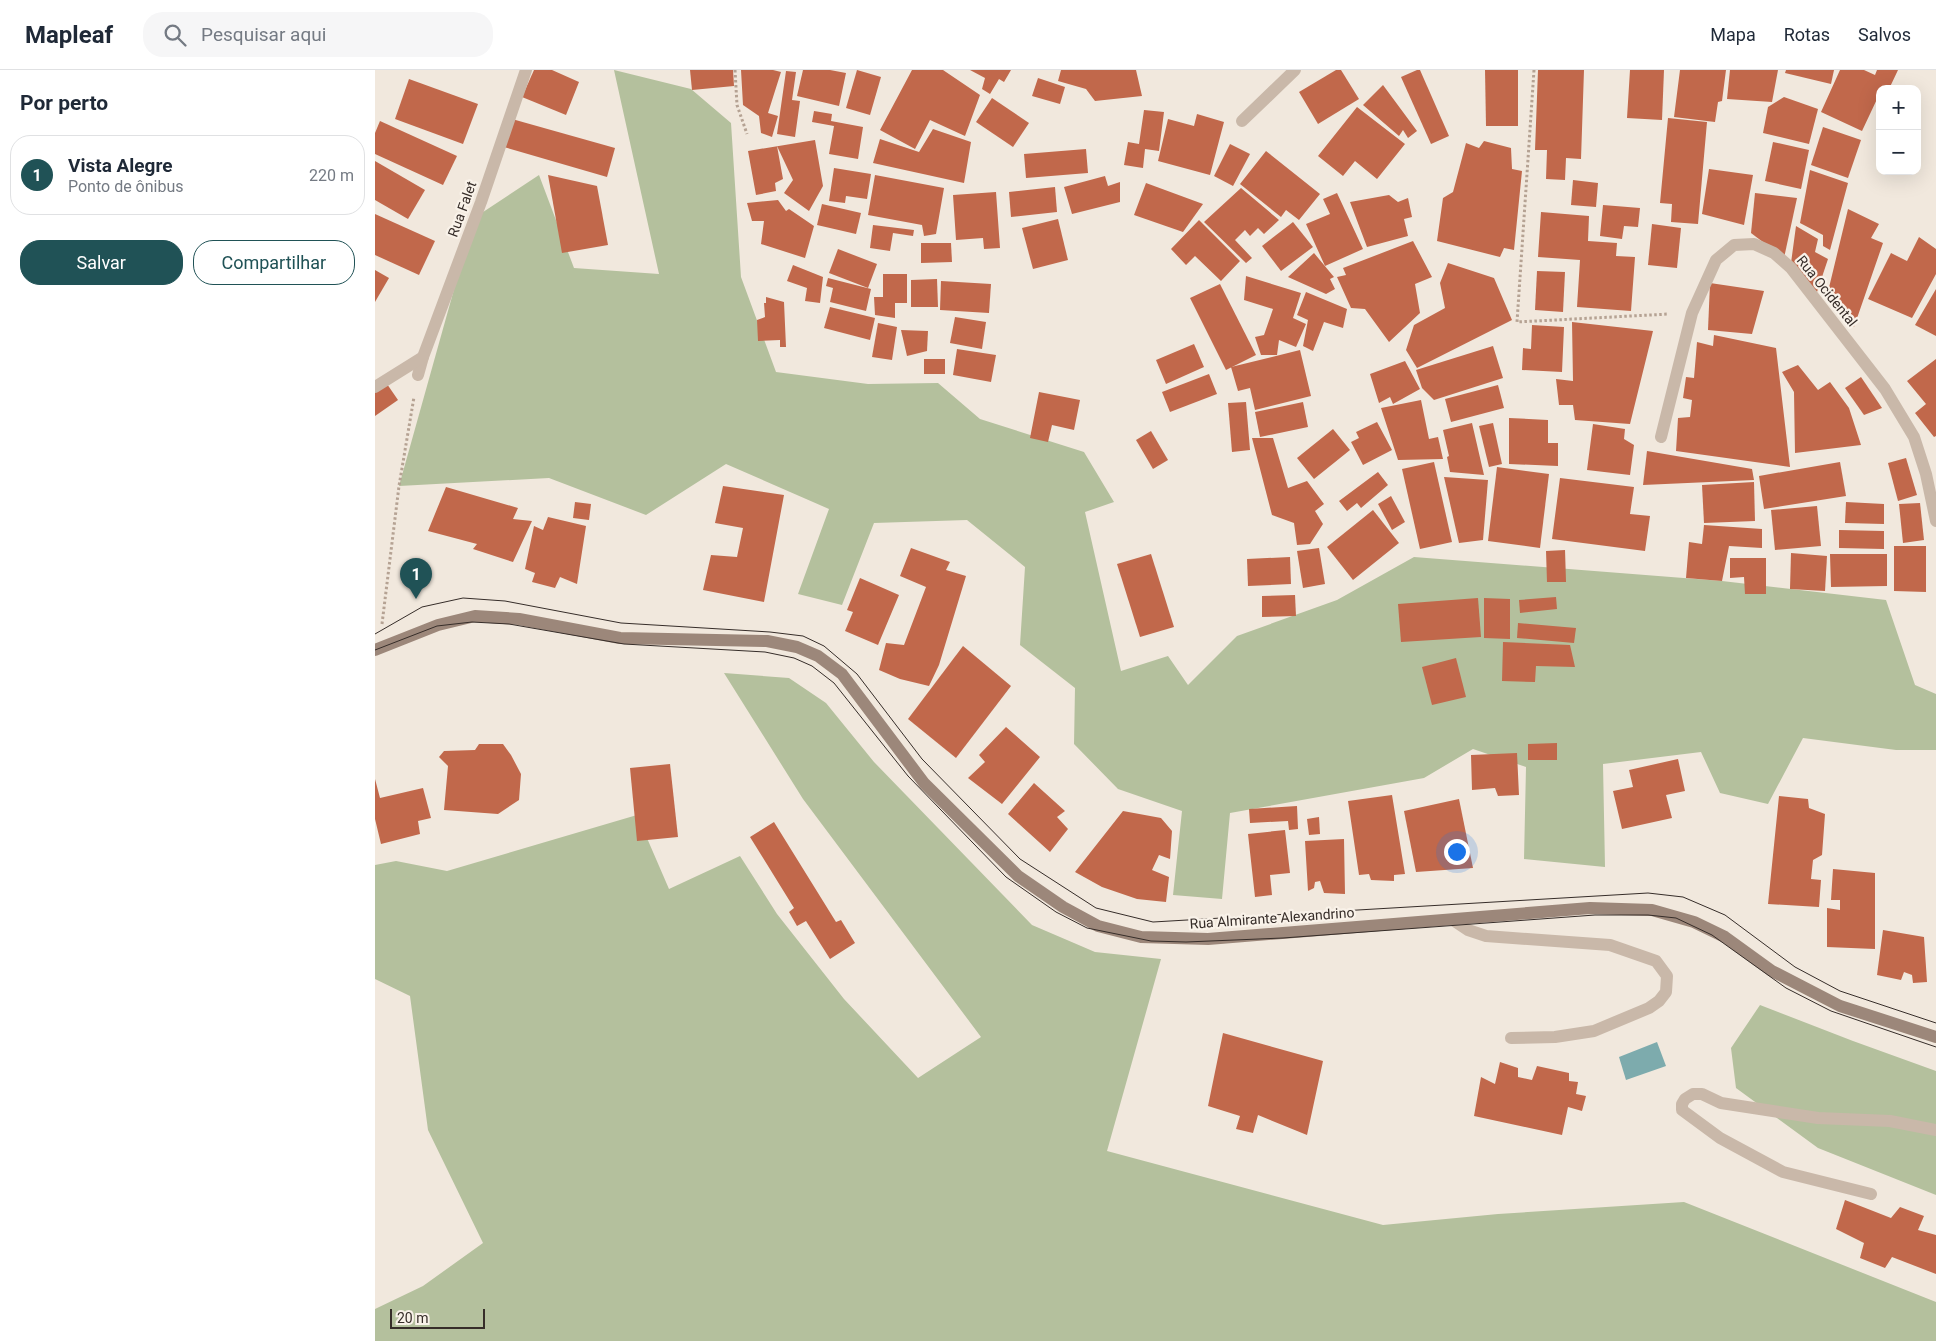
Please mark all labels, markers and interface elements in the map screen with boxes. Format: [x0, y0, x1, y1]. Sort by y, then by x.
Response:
search box [143, 12, 493, 57]
text: Mapleaf [25, 21, 113, 49]
icon: search [161, 21, 189, 49]
text: Pesquisar aqui [201, 23, 326, 46]
text: Mapa [1710, 24, 1756, 45]
text: Rotas [1784, 24, 1830, 45]
text: Salvos [1858, 24, 1911, 45]
map controls [1876, 85, 1921, 175]
button: + [1876, 85, 1921, 130]
text: Por perto [20, 91, 108, 115]
button: − [1876, 130, 1921, 175]
text: Vista Alegre [68, 154, 172, 177]
text: 1 [32, 166, 42, 185]
text: 220 m [309, 166, 354, 185]
text: Ponto de ônibus [68, 177, 184, 196]
street label: Rua Falet [445, 179, 480, 239]
button: Salvar [20, 240, 183, 285]
button: Compartilhar [193, 240, 355, 285]
street label: Rua Ocidental [1794, 252, 1860, 330]
pin: 1 [400, 558, 432, 599]
your location [1444, 839, 1470, 865]
street label: Rua Almirante Alexandrino [1189, 904, 1355, 932]
scale bar [390, 1306, 485, 1329]
text: 20 m [397, 1310, 429, 1326]

